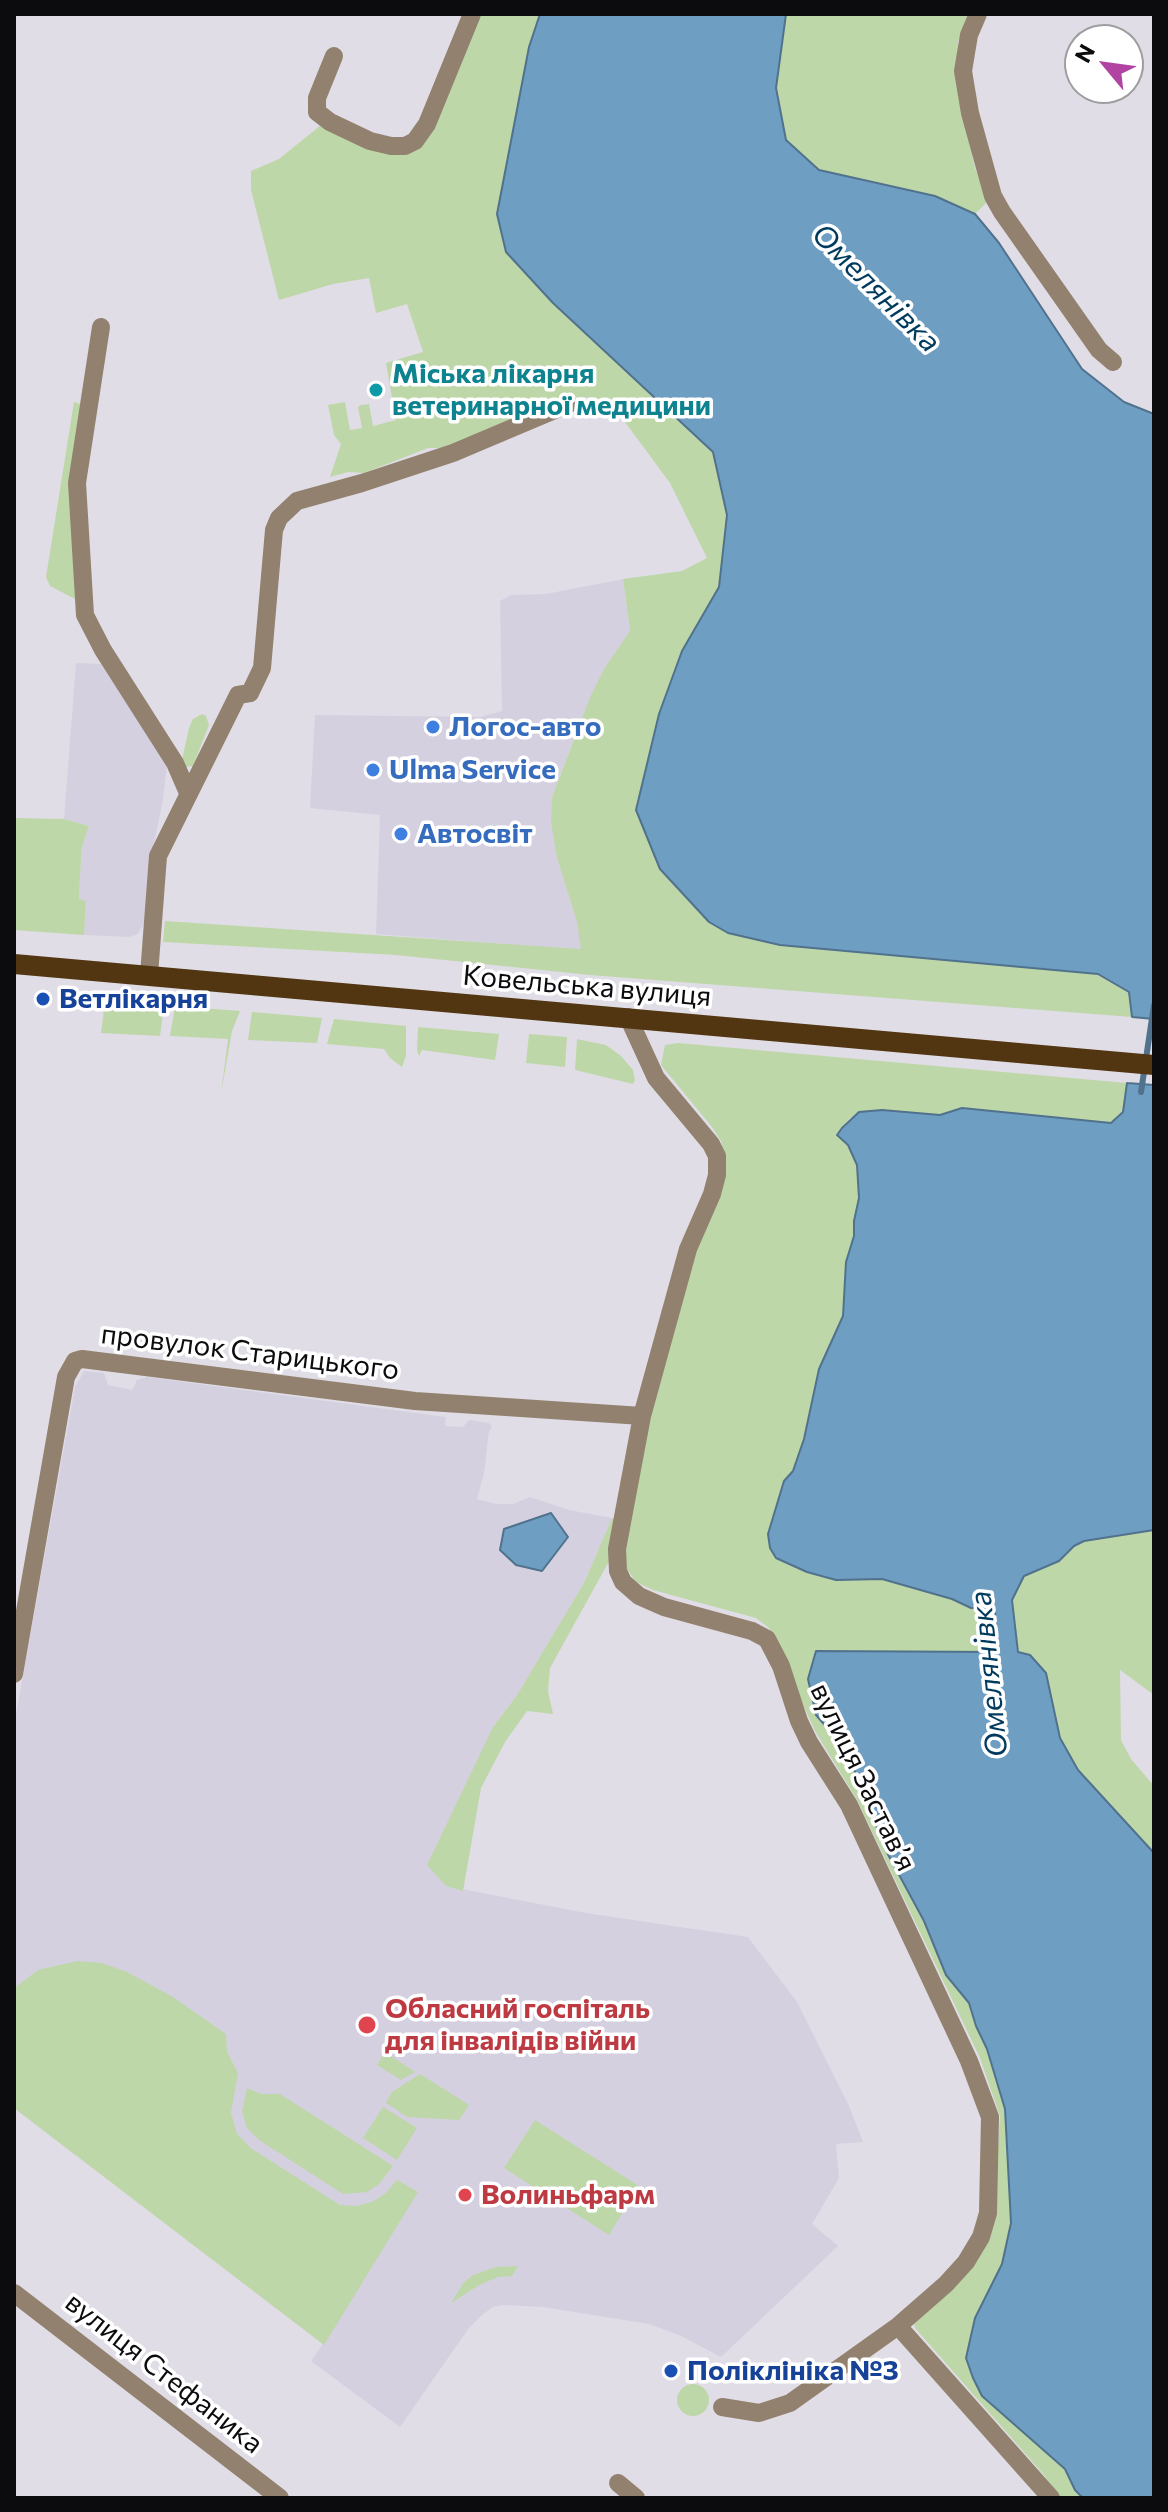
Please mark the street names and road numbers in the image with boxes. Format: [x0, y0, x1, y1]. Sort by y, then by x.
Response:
street label: Ковельська вулиця [461, 958, 713, 1014]
street label: провулок Старицького [99, 1317, 401, 1387]
street label: вулиця Заставʼя [803, 1677, 923, 1877]
street label: вулиця Стефаника [58, 2285, 270, 2461]

